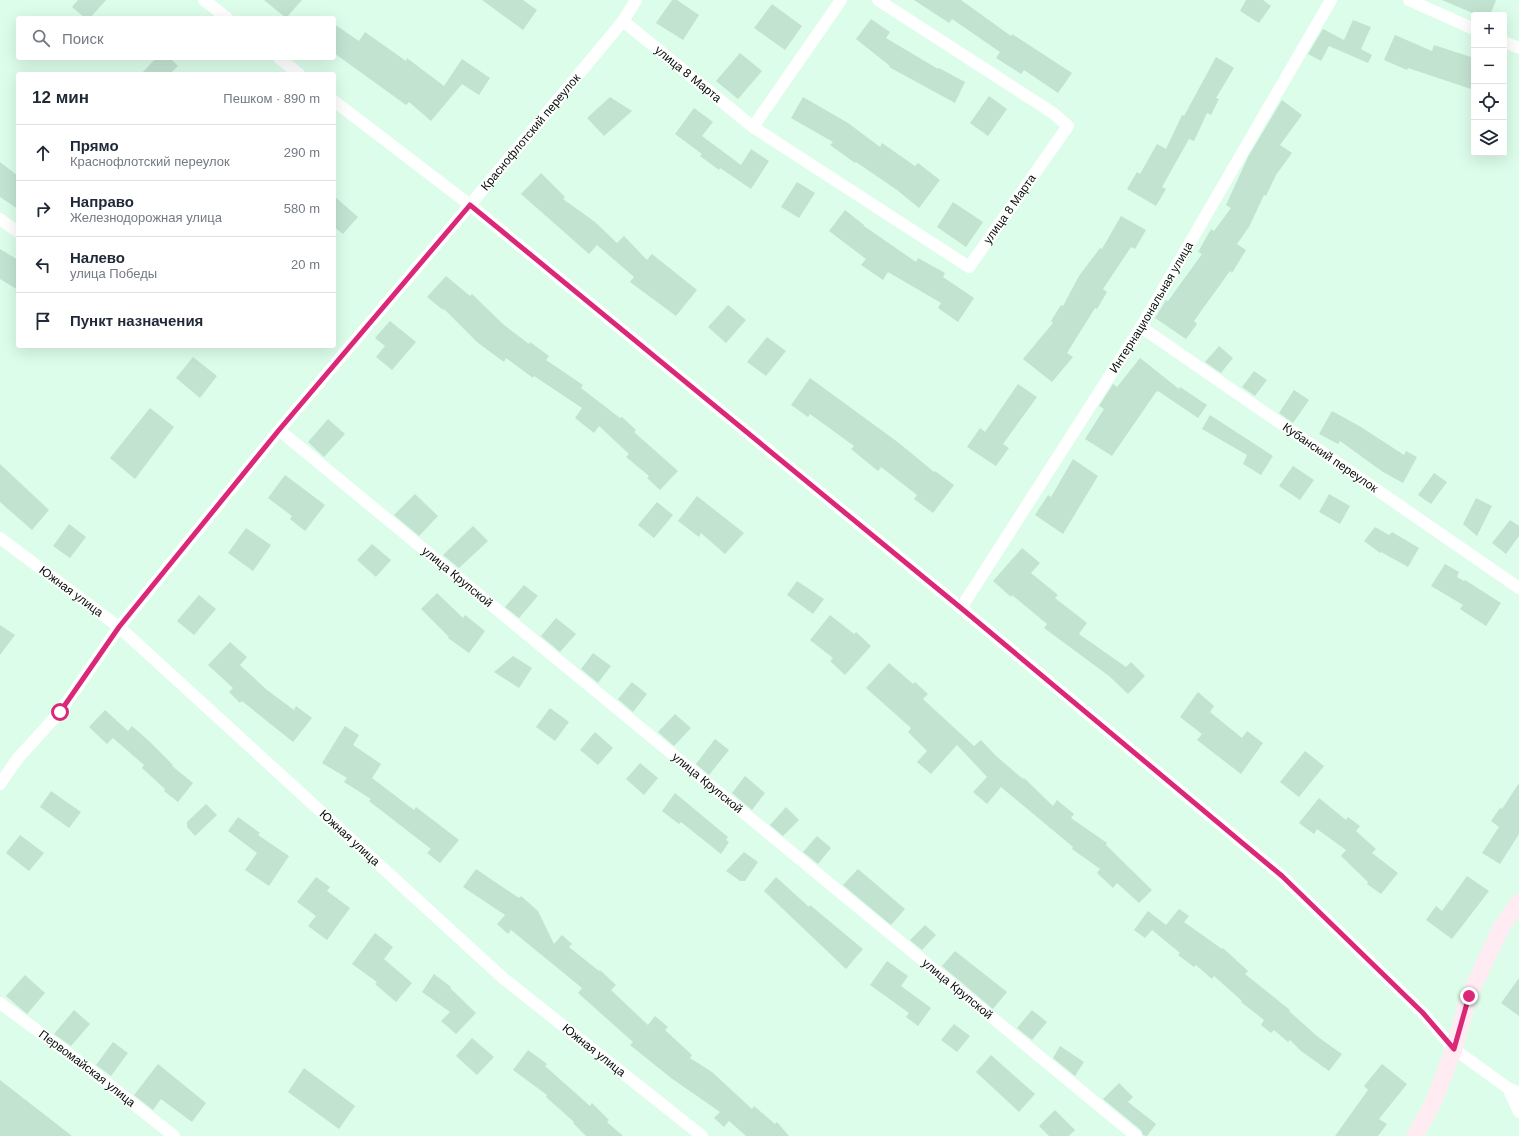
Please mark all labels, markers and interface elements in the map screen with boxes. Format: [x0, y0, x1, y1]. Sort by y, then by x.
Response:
map controls [1471, 12, 1507, 156]
button: + [1471, 12, 1507, 48]
search box [16, 16, 336, 60]
icon: search [30, 27, 52, 49]
text: Поиск [62, 30, 104, 47]
street label: улица 8 Марта [652, 43, 724, 106]
button: − [1471, 48, 1507, 84]
street label: Краснофлотский переулок [478, 70, 584, 193]
button: locate [1471, 84, 1507, 120]
text: 12 мин [32, 88, 89, 107]
text: Пешком · 890 m [223, 91, 320, 106]
button: layers [1471, 120, 1507, 156]
text: Прямо [70, 137, 119, 154]
icon: ahead [32, 142, 54, 164]
text: 290 m [284, 145, 320, 160]
text: Краснофлотский переулок [70, 154, 230, 169]
street label: улица 8 Марта [981, 171, 1039, 246]
text: Направо [70, 193, 134, 210]
icon: right [32, 198, 54, 220]
text: 580 m [284, 201, 320, 216]
text: Железнодорожная улица [70, 210, 222, 225]
street label: Интернациональная улица [1107, 239, 1196, 375]
text: Налево [70, 249, 125, 266]
icon: left [32, 254, 54, 276]
text: 20 m [291, 257, 320, 272]
text: улица Победы [70, 266, 157, 281]
icon: arrive [32, 310, 54, 332]
text: Пункт назначения [70, 312, 203, 329]
street label: Кубанский переулок [1280, 420, 1381, 496]
street label: улица Крупской [419, 544, 495, 610]
street label: Южная улица [37, 563, 106, 620]
route start [51, 703, 69, 721]
street label: улица Крупской [669, 750, 745, 816]
street label: Южная улица [317, 807, 383, 869]
street label: улица Крупской [919, 956, 996, 1022]
route end [1460, 987, 1478, 1005]
street label: Южная улица [560, 1021, 628, 1080]
street label: Первомайская улица [36, 1027, 138, 1110]

